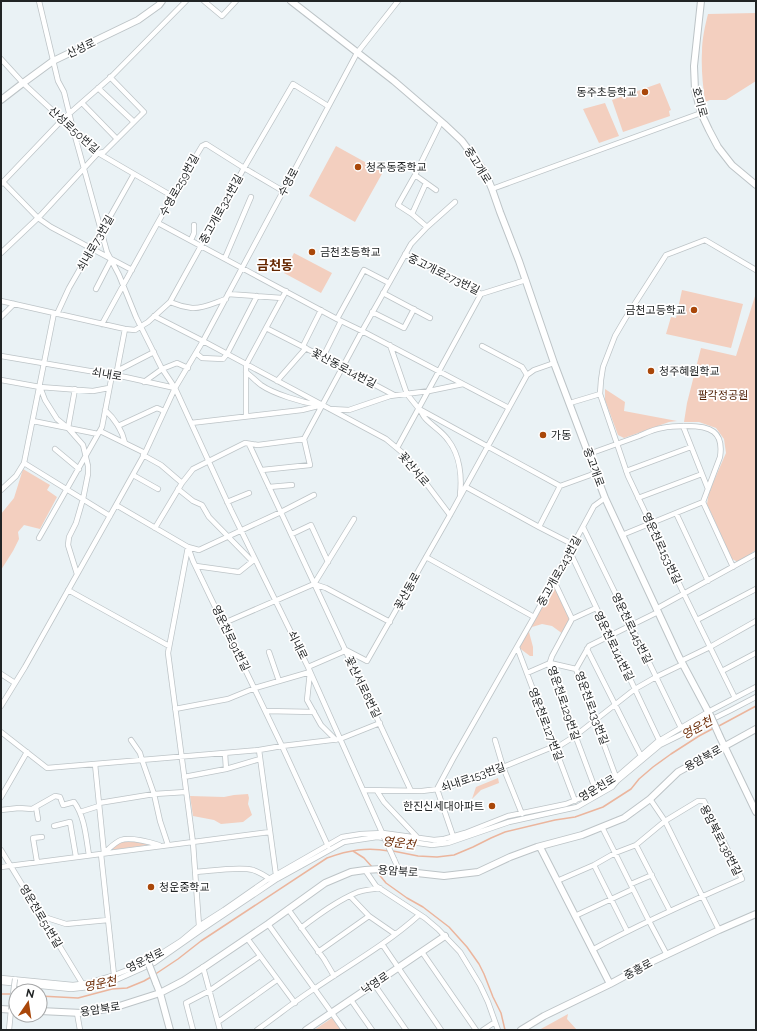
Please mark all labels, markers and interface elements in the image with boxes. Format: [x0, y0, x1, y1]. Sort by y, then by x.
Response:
street label: 산성로 [65, 36, 98, 61]
place label: 동주초등학교 [576, 86, 637, 99]
street label: 호미로 [689, 86, 710, 118]
marker: 동주초등학교 [640, 87, 650, 97]
street label: 산성로50번길 [46, 104, 102, 156]
street label: 중고개로 [461, 145, 494, 186]
street label: 수영로259번길 [157, 152, 202, 218]
place label: 청주동중학교 [366, 161, 427, 174]
marker: 청주동중학교 [353, 162, 363, 172]
street label: 수영로 [276, 166, 301, 199]
street label: 중고개로321번길 [197, 172, 246, 246]
street label: 쇠내로73번길 [74, 213, 117, 274]
place label: 금천초등학교 [320, 246, 381, 259]
marker: 금천초등학교 [307, 247, 317, 257]
street label: 중고개로273번길 [406, 251, 482, 297]
district label: 금천동 [257, 258, 293, 273]
place label: 금천고등학교 [625, 304, 686, 317]
marker: 금천고등학교 [689, 305, 699, 315]
street label: 꽃산동로14번길 [309, 346, 378, 391]
street label: 쇠내로 [91, 365, 123, 384]
place label: 청주혜원학교 [659, 365, 720, 378]
marker: 청주혜원학교 [646, 366, 656, 376]
park label: 팔각정공원 [698, 389, 748, 402]
place label: 가동 [551, 429, 571, 442]
marker: 가동 [538, 430, 548, 440]
street label: 중고개로 [580, 446, 607, 488]
street label: 꽃산서로 [396, 450, 432, 489]
street label: 영운천로153번길 [639, 510, 684, 586]
street label: 중고개로243번길 [535, 534, 584, 609]
street label: 꽃산동로 [392, 570, 423, 612]
street label: 영운천로145번길 [609, 591, 654, 666]
street label: 영운천로91번길 [209, 603, 252, 673]
street label: 영운천로141번길 [591, 609, 636, 683]
street label: 쇠내로 [285, 629, 310, 662]
street label: 꽃산서로8번길 [342, 654, 383, 720]
street label: 영운천로129번길 [545, 664, 582, 742]
street label: 영운천로133번길 [572, 670, 611, 747]
street label: 영운천로127번길 [526, 686, 565, 762]
water label: 영운천 [679, 713, 717, 742]
street label: 용암북로 [682, 743, 724, 774]
street label: 쇠내로153번길 [439, 760, 507, 795]
street label: 영운천로 [577, 772, 618, 804]
place label: 한진신세대아파트 [403, 800, 484, 813]
marker: 한진신세대아파트 [487, 801, 497, 811]
street label: 용암북로138번길 [697, 803, 744, 878]
water label: 영운천 [382, 834, 418, 852]
street label: 용암북로 [377, 864, 419, 879]
place label: 청운중학교 [159, 881, 210, 894]
street label: 영운천로51번길 [17, 882, 65, 950]
marker: 청운중학교 [146, 882, 156, 892]
street label: 영운천로 [124, 946, 166, 975]
street label: 중흥로 [622, 957, 655, 982]
street label: 낙영로 [359, 970, 392, 997]
water label: 영운천 [82, 973, 120, 994]
north arrow [8, 983, 48, 1023]
text: N [25, 986, 36, 1001]
street label: 용암북로 [79, 1000, 121, 1019]

